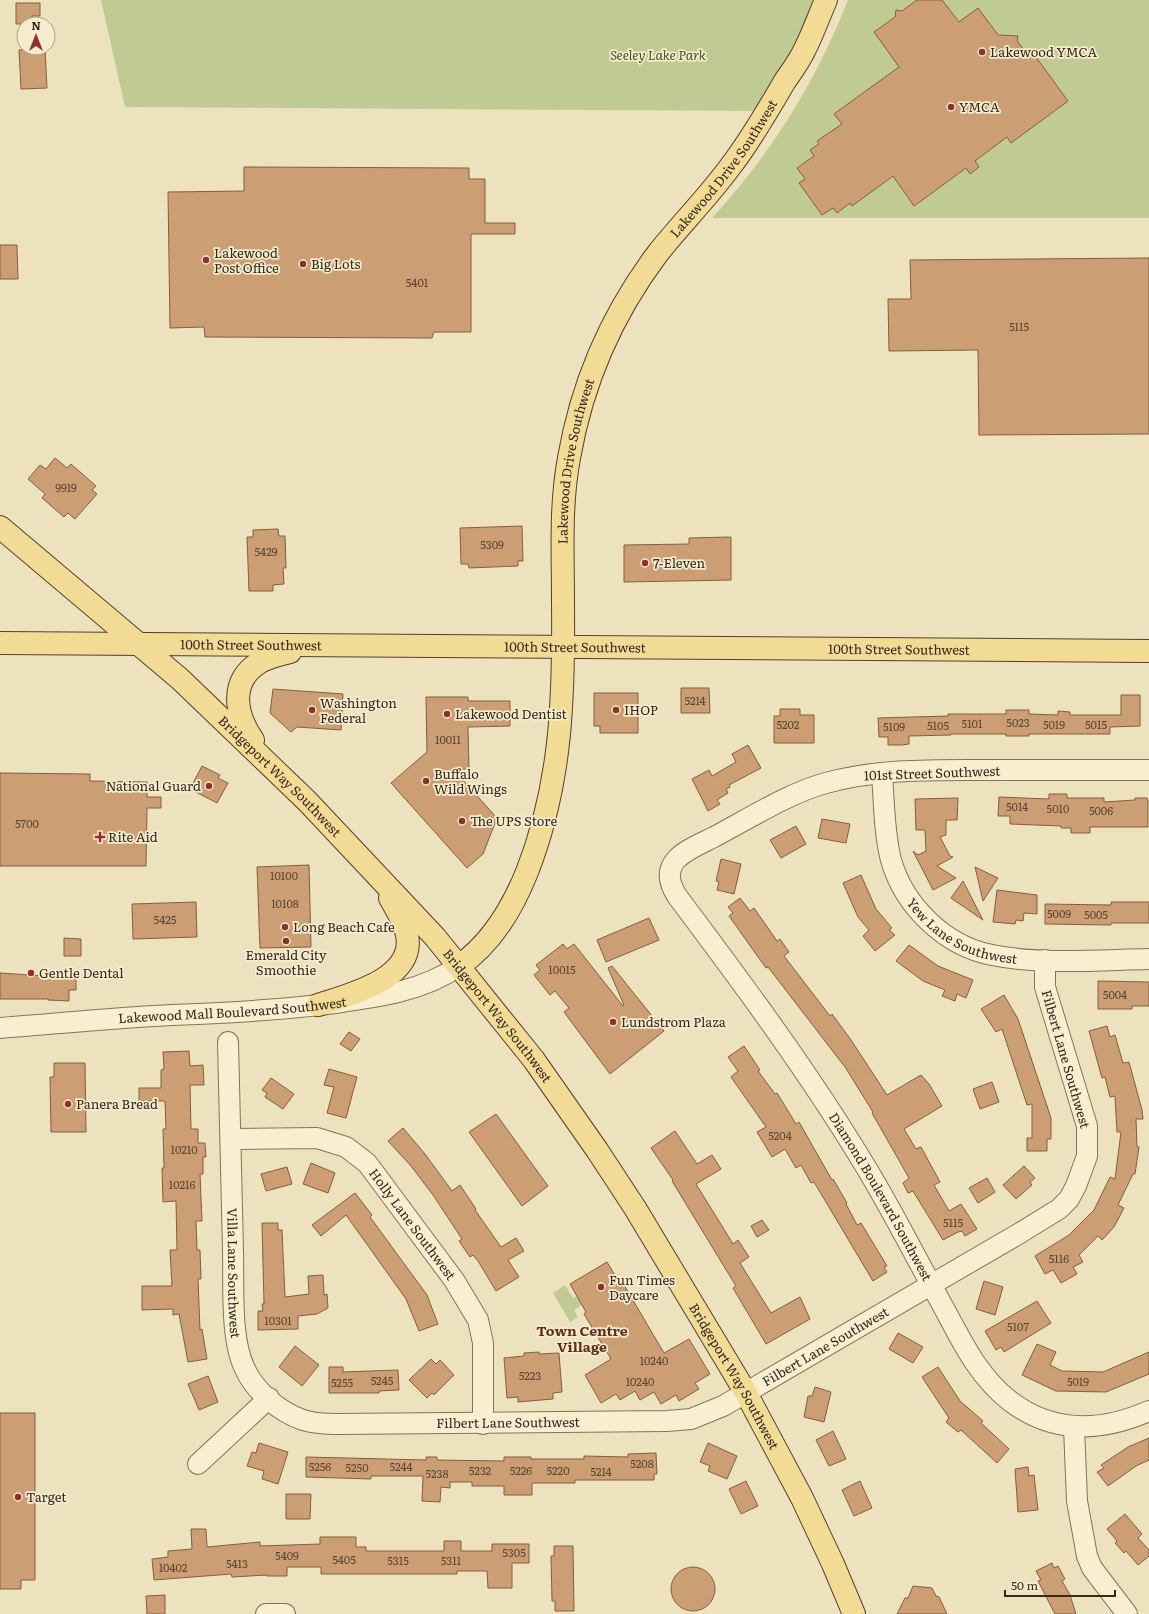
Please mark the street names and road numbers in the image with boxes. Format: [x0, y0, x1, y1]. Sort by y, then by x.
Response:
street label: Lakewood Drive Southwest [665, 95, 782, 241]
street label: Lakewood Drive Southwest [553, 375, 599, 544]
street label: 100th Street Southwest [180, 634, 323, 654]
street label: 100th Street Southwest [504, 637, 647, 657]
street label: 100th Street Southwest [828, 639, 971, 659]
street label: Bridgeport Way Southwest [214, 711, 346, 841]
street label: 101st Street Southwest [863, 761, 1001, 784]
street label: Yew Lane Southwest [903, 894, 1019, 968]
street label: Bridgeport Way Southwest [439, 944, 557, 1087]
street label: Filbert Lane Southwest [1038, 987, 1096, 1131]
street label: Lakewood Mall Boulevard Southwest [117, 991, 348, 1027]
street label: Diamond Boulevard Southwest [825, 1108, 938, 1285]
street label: Holly Lane Southwest [365, 1164, 461, 1284]
street label: Villa Lane Southwest [223, 1208, 246, 1340]
street label: Bridgeport Way Southwest [685, 1299, 785, 1453]
street label: Filbert Lane Southwest [758, 1301, 892, 1390]
street label: Filbert Lane Southwest [436, 1412, 581, 1432]

